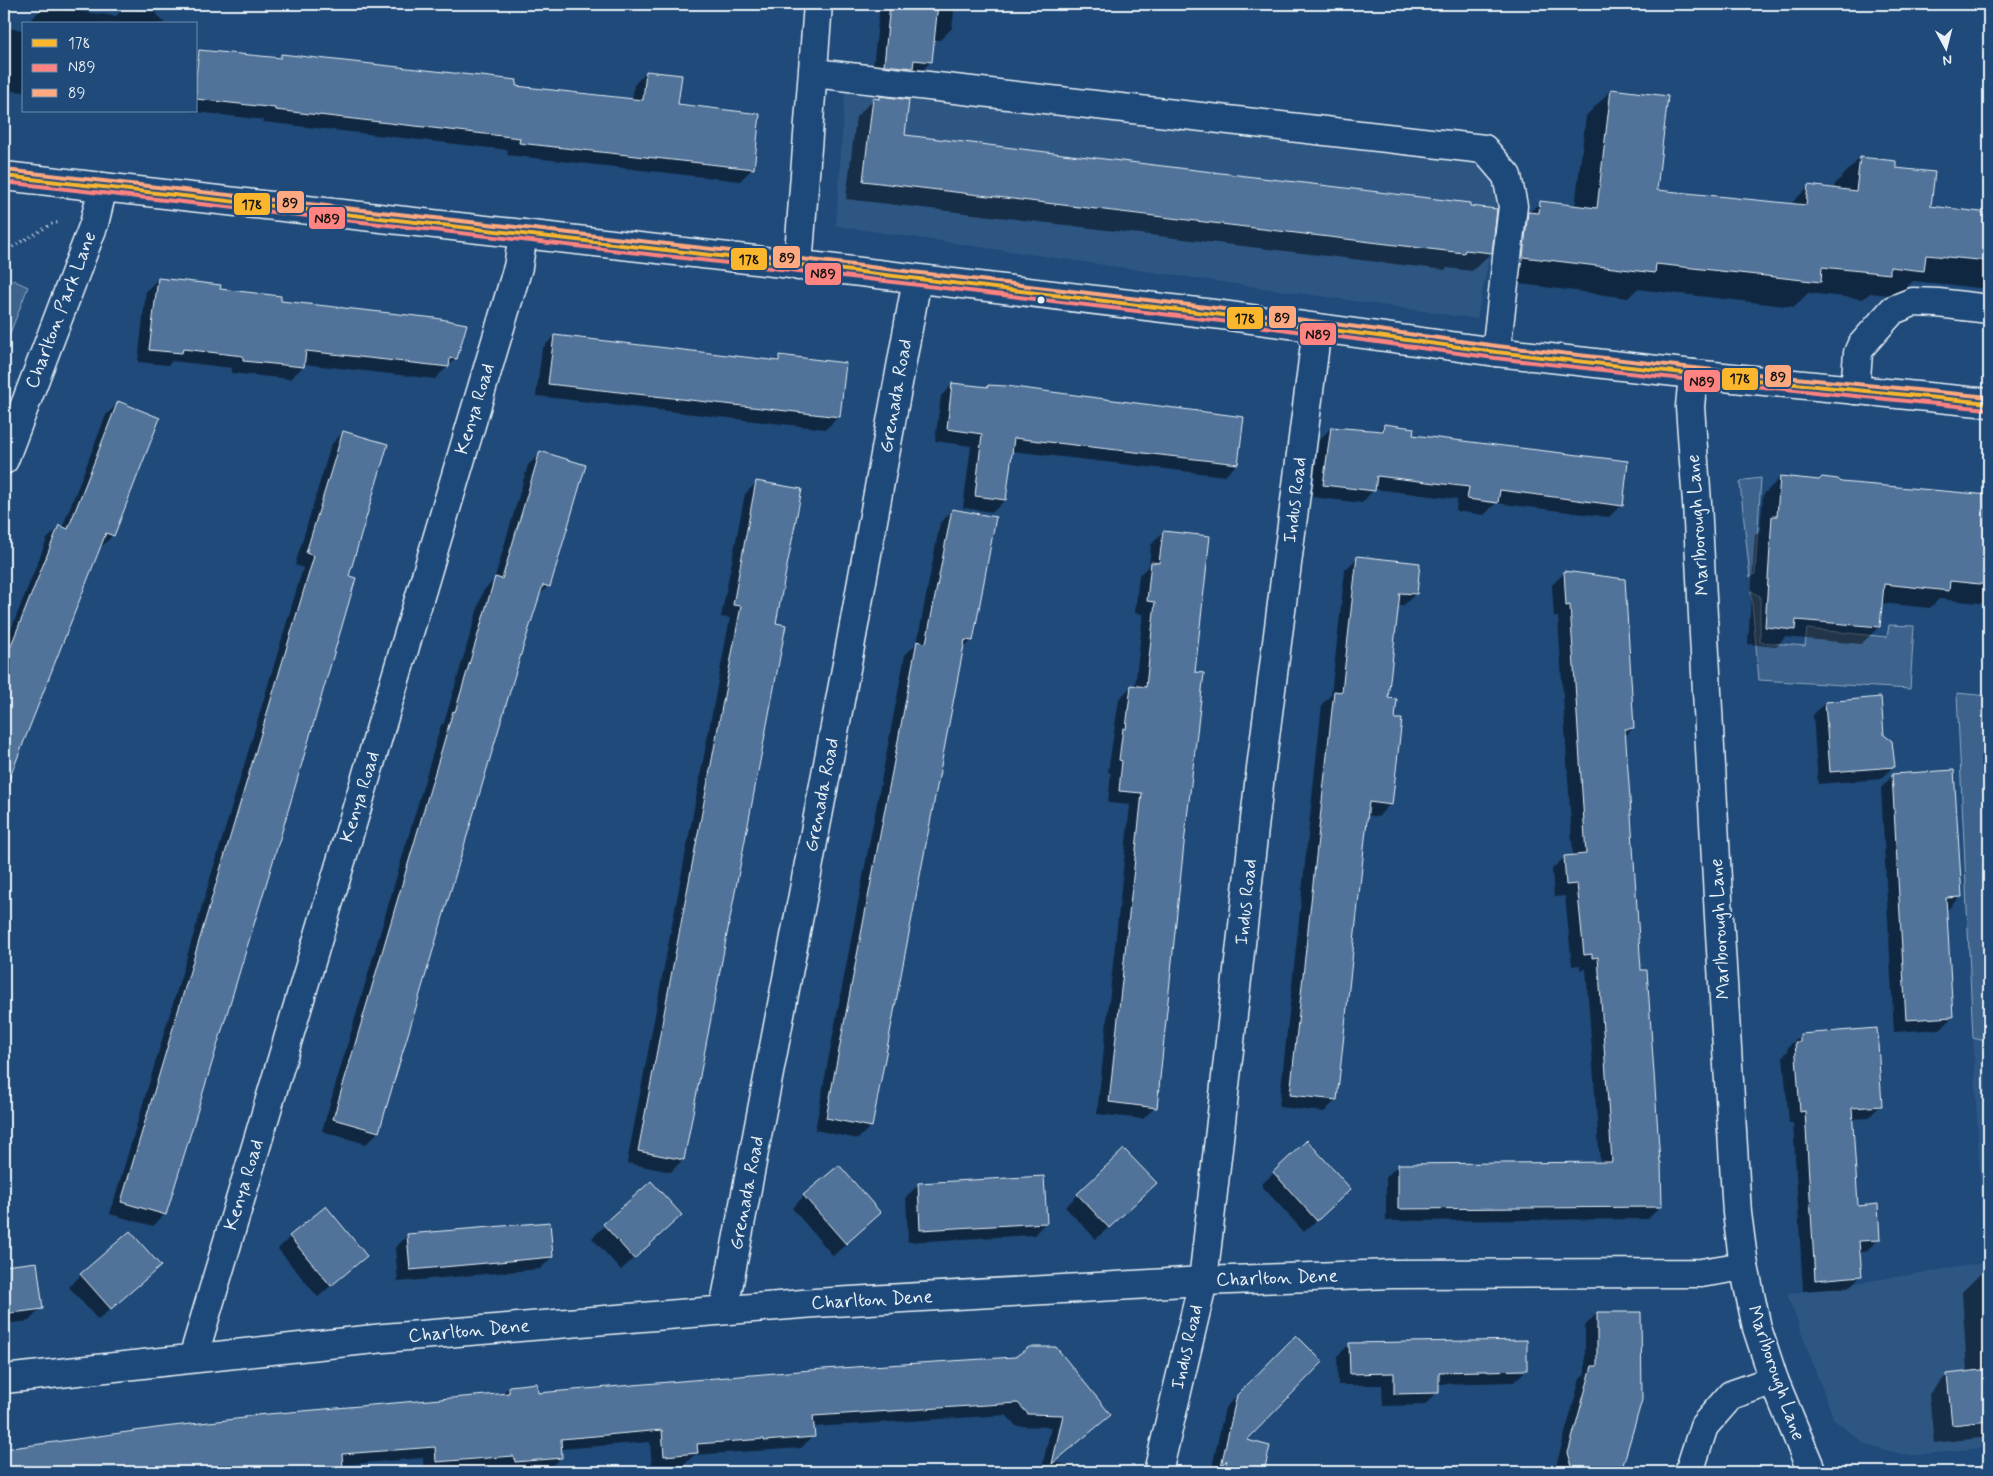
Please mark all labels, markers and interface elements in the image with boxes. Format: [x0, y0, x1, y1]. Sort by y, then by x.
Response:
legend [22, 22, 198, 112]
north arrow [1920, 22, 1970, 72]
text: 178 [68, 34, 90, 54]
text: N [1942, 50, 1953, 69]
text: N89 [68, 58, 95, 78]
text: 89 [68, 84, 85, 104]
line badge: 89 [276, 190, 305, 214]
line badge: 178 [233, 192, 271, 216]
text: 89 [282, 194, 298, 212]
text: 178 [242, 196, 262, 214]
line badge: N89 [308, 206, 346, 230]
text: N89 [314, 210, 340, 228]
street label: Charlton Park Lane [19, 228, 103, 392]
line badge: 89 [772, 245, 801, 269]
line badge: 178 [730, 247, 768, 271]
text: 89 [779, 249, 795, 267]
text: 178 [739, 251, 759, 269]
line badge: N89 [804, 262, 842, 286]
text: N89 [810, 265, 836, 283]
unlabelled marker [1036, 295, 1046, 305]
line badge: 89 [1268, 305, 1297, 329]
line badge: 178 [1226, 306, 1264, 330]
text: 89 [1274, 309, 1290, 327]
text: 178 [1235, 310, 1255, 328]
line badge: N89 [1299, 322, 1337, 346]
text: N89 [1305, 326, 1331, 344]
street label: Grenada Road [874, 337, 918, 455]
street label: Kenya Road [449, 360, 501, 458]
line badge: 89 [1764, 364, 1792, 388]
line badge: 178 [1721, 367, 1759, 391]
text: 89 [1770, 368, 1786, 386]
line badge: N89 [1683, 369, 1721, 393]
text: 178 [1730, 370, 1750, 388]
text: N89 [1689, 373, 1715, 391]
street label: Marlborough Lane [1681, 453, 1716, 596]
street label: Indus Road [1277, 456, 1313, 544]
street label: Grenada Road [799, 736, 845, 854]
street label: Kenya Road [334, 748, 386, 846]
street label: Indus Road [1229, 858, 1263, 946]
street label: Marlborough Lane [1704, 858, 1737, 1000]
street label: Grenada Road [724, 1134, 770, 1252]
street label: Kenya Road [218, 1136, 270, 1234]
street label: Charlton Dene [1216, 1263, 1338, 1293]
street label: Charlton Dene [811, 1284, 933, 1316]
street label: Indus Road [1165, 1302, 1209, 1392]
street label: Marlborough Lane [1740, 1302, 1811, 1444]
street label: Charlton Dene [407, 1313, 531, 1349]

